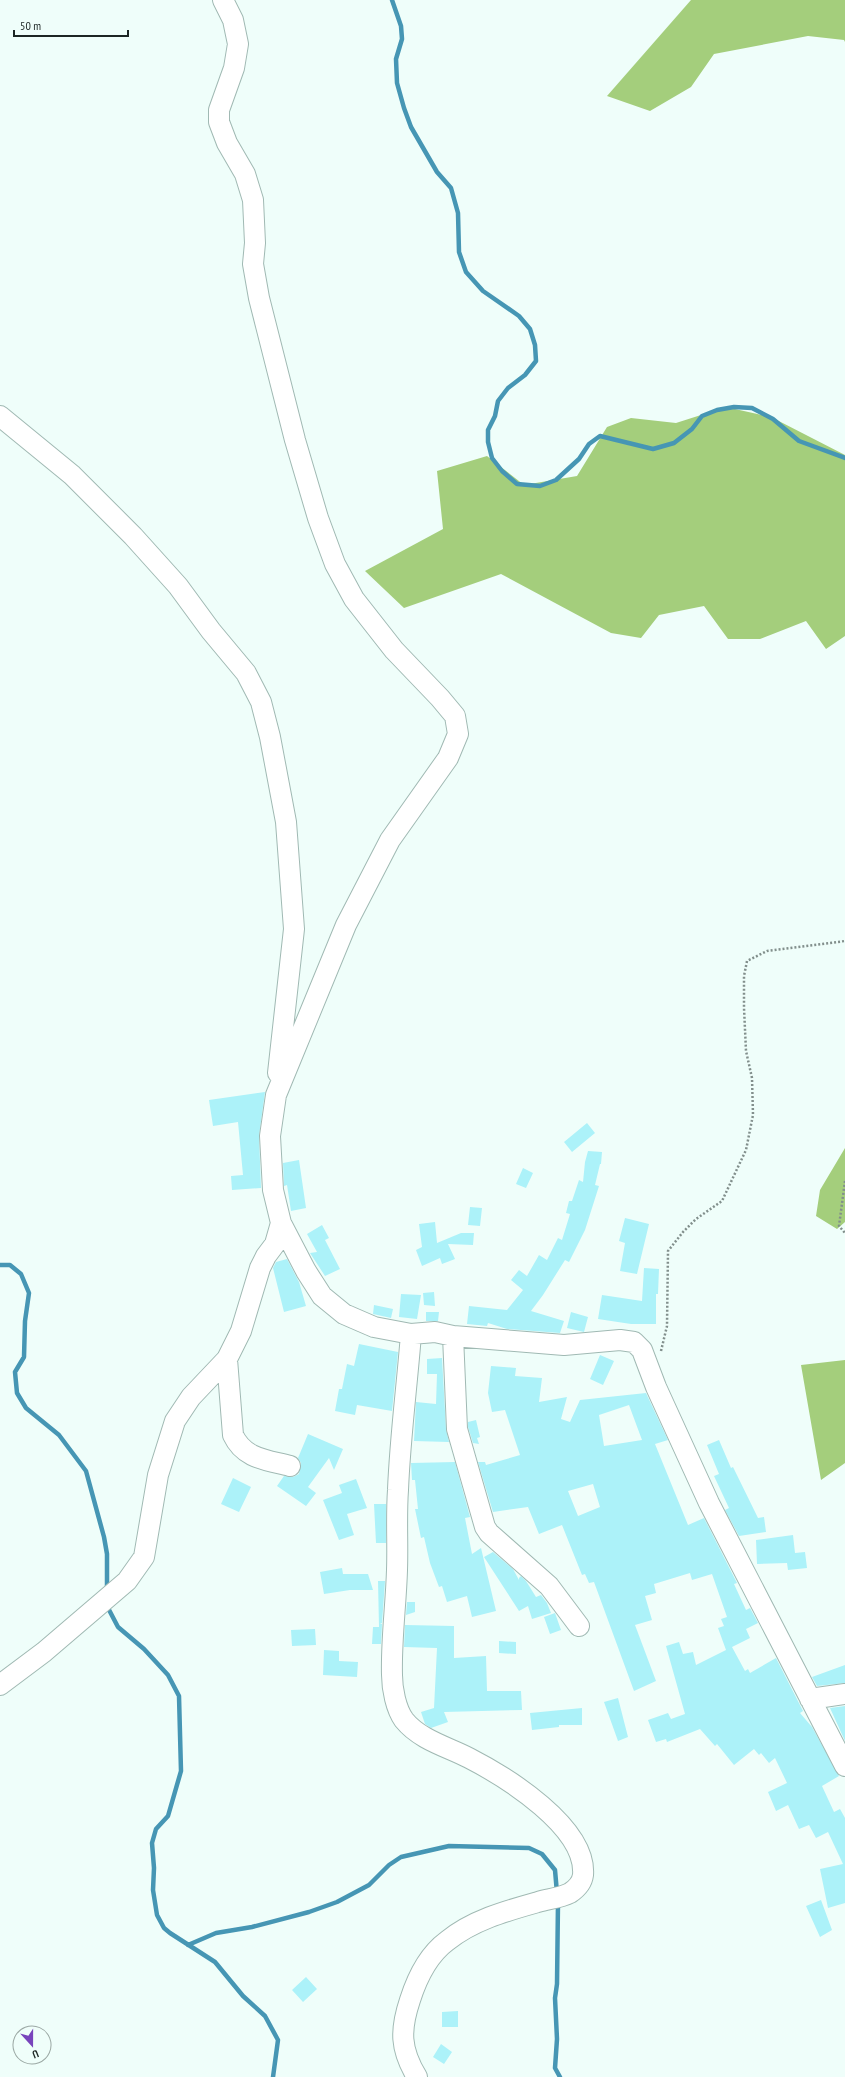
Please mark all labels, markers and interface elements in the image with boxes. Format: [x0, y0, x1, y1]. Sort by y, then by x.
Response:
scale bar [14, 12, 128, 38]
text: 50 m [20, 18, 41, 33]
north arrow [12, 2025, 52, 2065]
text: U [30, 2047, 41, 2062]

